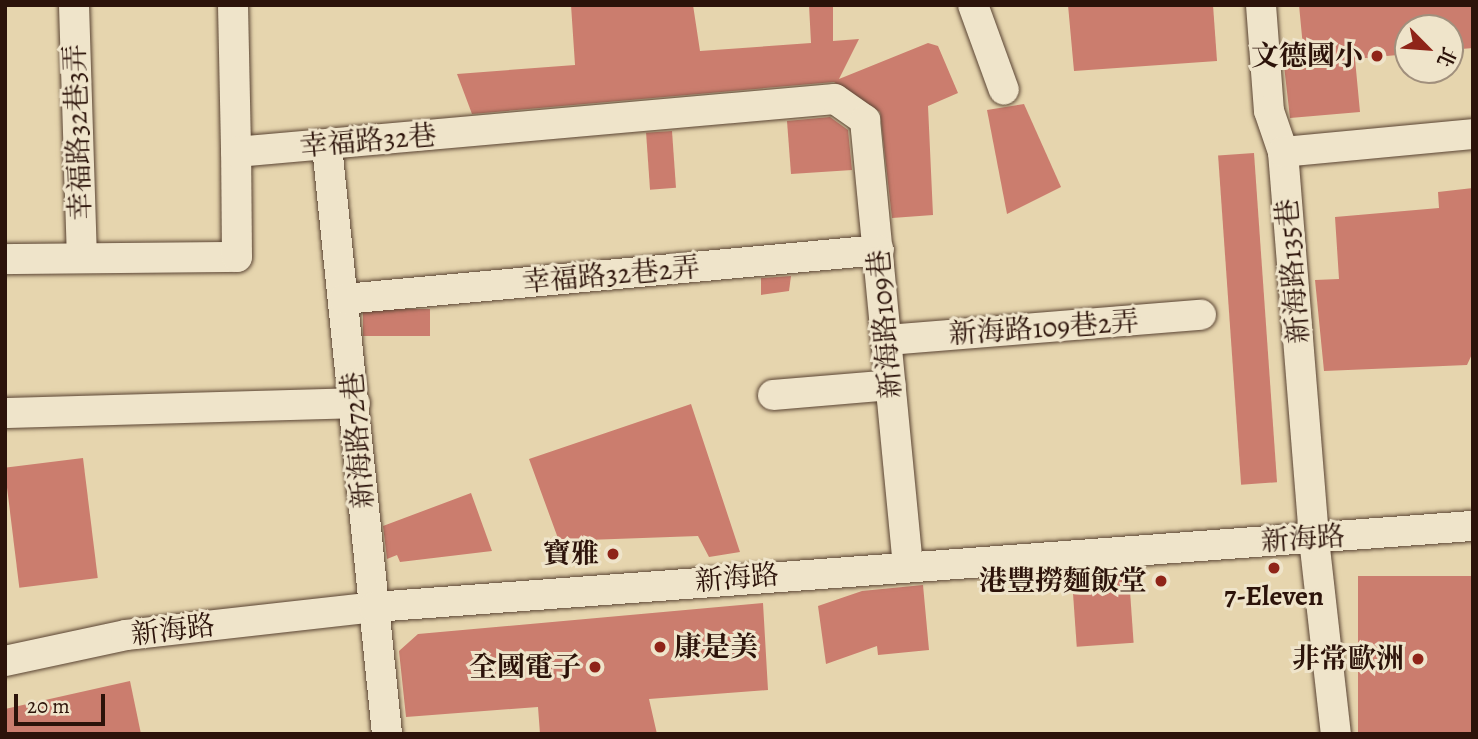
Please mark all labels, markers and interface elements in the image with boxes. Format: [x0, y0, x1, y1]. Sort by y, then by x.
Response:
north arrow [1394, 14, 1464, 84]
place label: 文德國小 [1251, 39, 1363, 73]
street label: 幸福路32巷3弄 [58, 43, 98, 221]
text: 北 [1430, 43, 1462, 71]
marker: 文德國小 [1369, 48, 1385, 64]
street label: 幸福路32巷 [298, 118, 438, 164]
street label: 新海路135巷 [1270, 197, 1316, 345]
street label: 新海路109巷 [862, 248, 908, 400]
street label: 幸福路32巷2弄 [521, 250, 701, 300]
street label: 新海路109巷2弄 [948, 305, 1140, 351]
street label: 新海路72巷 [335, 370, 381, 510]
street label: 新海路 [1260, 519, 1346, 559]
place label: 寶雅 [543, 537, 599, 571]
marker: 寶雅 [605, 546, 621, 562]
street label: 新海路 [694, 558, 780, 598]
marker: 7-Eleven [1266, 560, 1282, 576]
place label: 港豐撈麵飯堂 [979, 564, 1147, 598]
marker: 港豐撈麵飯堂 [1153, 573, 1169, 589]
place label: 7-Eleven [1224, 579, 1324, 613]
street label: 新海路 [129, 608, 217, 652]
place label: 康是美 [674, 630, 758, 664]
marker: 康是美 [652, 639, 668, 655]
place label: 非常歐洲 [1292, 642, 1404, 676]
place label: 全國電子 [469, 650, 581, 684]
marker: 非常歐洲 [1410, 651, 1426, 667]
marker: 全國電子 [587, 659, 603, 675]
scale bar [18, 680, 108, 724]
text: 20 m [27, 692, 70, 720]

